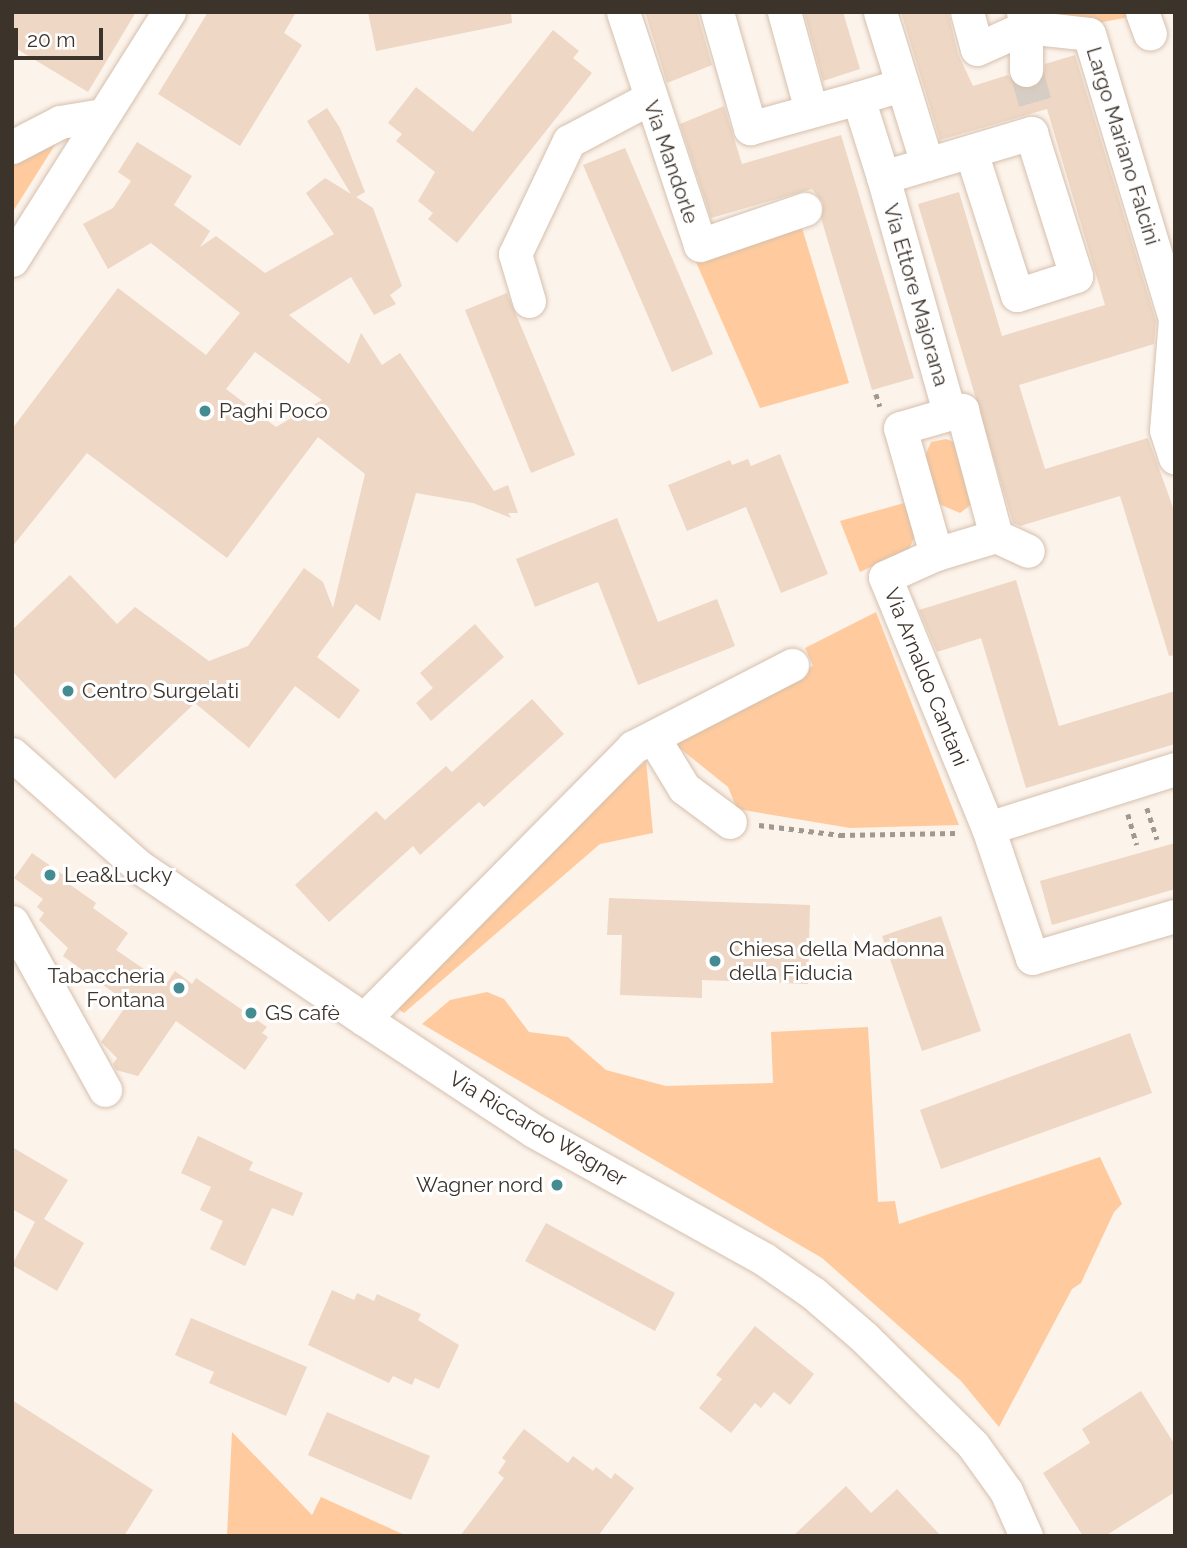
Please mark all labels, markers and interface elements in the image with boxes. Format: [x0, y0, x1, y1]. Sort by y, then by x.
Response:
scale bar [18, 14, 107, 58]
text: 20 m [27, 27, 75, 52]
street label: Largo Mariano Falcini [1081, 44, 1165, 248]
street label: Via Mandorle [638, 97, 704, 227]
street label: Via Ettore Majorana [878, 201, 954, 389]
place label: Paghi Poco [219, 398, 328, 424]
marker: Paghi Poco [197, 403, 213, 419]
street label: Via Arnaldo Cantani [879, 584, 973, 770]
place label: Centro Surgelati [82, 678, 239, 704]
marker: Centro Surgelati [60, 683, 76, 699]
place label: Lea&Lucky [64, 862, 173, 888]
marker: Lea&Lucky [42, 867, 58, 883]
place label: Chiesa della Madonna della Fiducia [729, 936, 944, 986]
marker: Chiesa della Madonna della Fiducia [707, 953, 723, 969]
place label: Tabaccheria Fontana [48, 963, 165, 1013]
marker: Tabaccheria Fontana [171, 980, 187, 996]
place label: GS cafè [265, 1000, 340, 1026]
marker: GS cafè [243, 1005, 259, 1021]
street label: Via Riccardo Wagner [444, 1066, 632, 1192]
place label: Wagner nord [416, 1172, 543, 1198]
marker: Wagner nord [549, 1177, 565, 1193]

